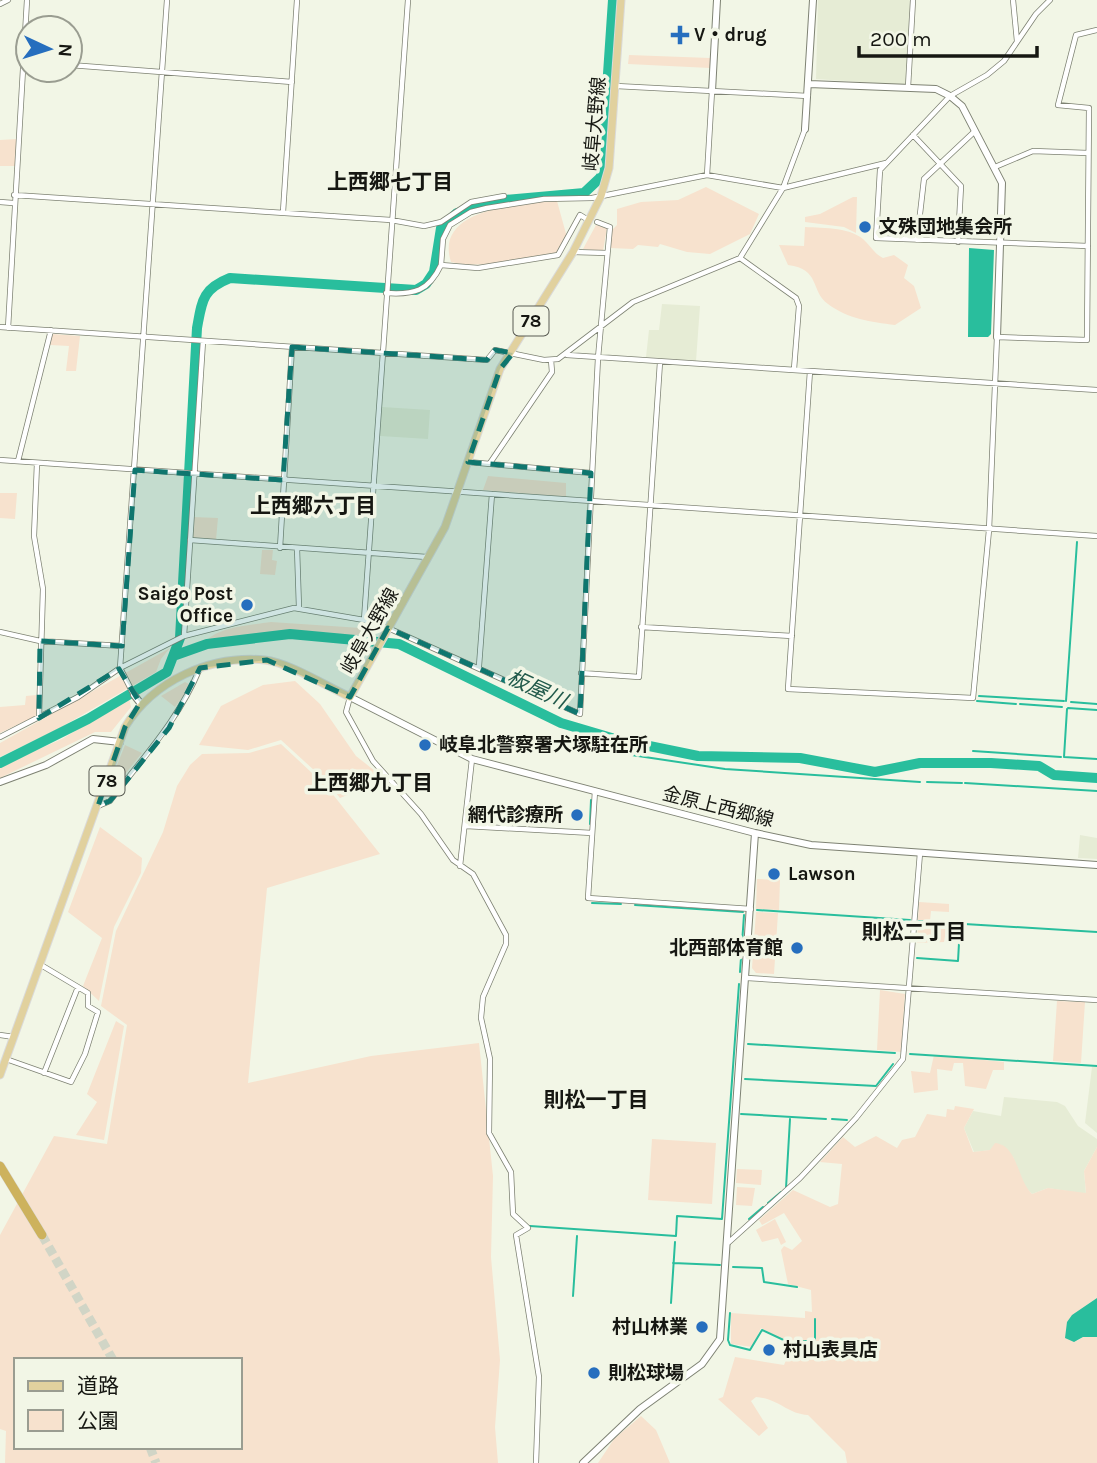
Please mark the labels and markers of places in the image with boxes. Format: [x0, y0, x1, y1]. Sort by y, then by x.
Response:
place label: V・drug [694, 24, 767, 46]
marker: V・drug [672, 27, 688, 43]
place label: 文殊団地集会所 [879, 216, 1012, 238]
marker: 文殊団地集会所 [857, 219, 873, 235]
place label: Saigo Post Office [138, 583, 233, 627]
marker: Saigo Post Office [239, 597, 255, 613]
place label: 岐阜北警察署犬塚駐在所 [439, 734, 648, 756]
marker: 岐阜北警察署犬塚駐在所 [417, 737, 433, 753]
place label: 網代診療所 [468, 804, 563, 826]
marker: 網代診療所 [569, 807, 585, 823]
place label: Lawson [788, 863, 856, 885]
marker: Lawson [766, 866, 782, 882]
place label: 北西部体育館 [669, 937, 783, 959]
marker: 北西部体育館 [789, 940, 805, 956]
place label: 村山林業 [612, 1316, 688, 1338]
marker: 村山林業 [694, 1319, 710, 1335]
place label: 村山表具店 [783, 1339, 878, 1361]
marker: 村山表具店 [761, 1342, 777, 1358]
place label: 則松球場 [608, 1362, 684, 1384]
marker: 則松球場 [586, 1365, 602, 1381]

